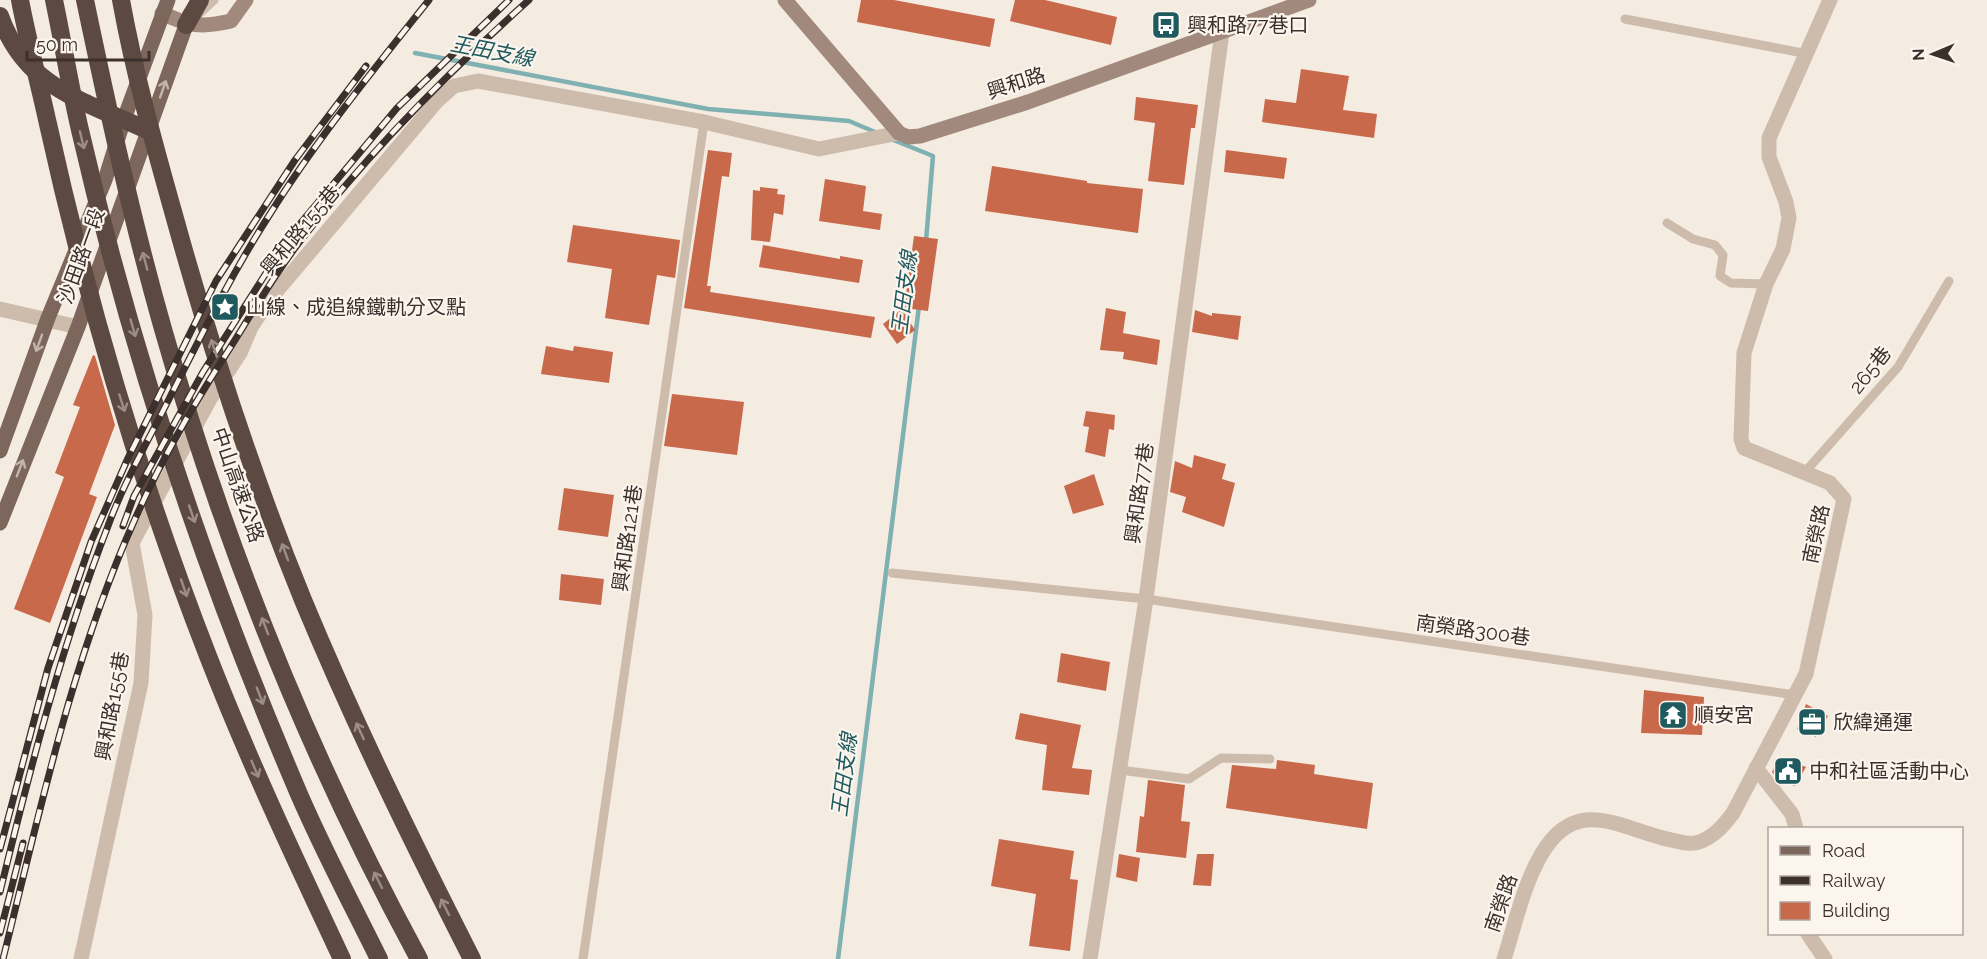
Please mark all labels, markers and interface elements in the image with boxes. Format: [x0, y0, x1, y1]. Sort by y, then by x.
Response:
bus stop icon: 興和路77巷口 [1150, 9, 1182, 41]
place label: 興和路77巷口 [1187, 13, 1308, 37]
scale bar [27, 24, 148, 62]
north arrow [1903, 24, 1963, 84]
water label: 王田支線 [448, 31, 538, 72]
text: 50 m [36, 34, 78, 55]
text: N [1909, 48, 1928, 61]
street label: 興和路 [984, 62, 1048, 104]
one-way arrow [159, 81, 170, 99]
one-way arrow [77, 130, 89, 149]
street label: 興和路155巷 [255, 180, 345, 280]
street label: 沙田路一段 [53, 205, 109, 307]
water label: 王田支線 [886, 248, 922, 336]
one-way arrow [138, 252, 150, 271]
place icon: 山線、成追線鐵軌分叉點 [209, 291, 241, 323]
place label: 山線、成追線鐵軌分叉點 [246, 295, 466, 319]
one-way arrow [128, 318, 139, 337]
one-way arrow [32, 334, 43, 352]
one-way arrow [207, 339, 218, 358]
street label: 265巷 [1844, 342, 1896, 398]
one-way arrow [117, 393, 128, 412]
street label: 中山高速公路 [207, 424, 269, 546]
street label: 興和路77巷 [1120, 441, 1158, 545]
one-way arrow [15, 459, 26, 478]
street label: 興和路121巷 [608, 483, 646, 593]
street label: 南榮路 [1798, 502, 1834, 566]
one-way arrow [187, 504, 198, 523]
one-way arrow [279, 543, 290, 561]
one-way arrow [179, 578, 190, 597]
street label: 南榮路300巷 [1414, 610, 1532, 650]
one-way arrow [259, 617, 270, 636]
street label: 興和路155巷 [91, 650, 133, 762]
one-way arrow [255, 687, 266, 705]
temple icon: 順安宮 [1657, 699, 1689, 731]
place label: 順安宮 [1694, 703, 1754, 727]
office icon: 欣緯通運 [1796, 706, 1828, 738]
place label: 欣緯通運 [1833, 710, 1913, 734]
one-way arrow [354, 723, 366, 741]
water label: 王田支線 [826, 730, 862, 818]
public building icon: 中和社區活動中心 [1772, 755, 1804, 787]
one-way arrow [250, 759, 261, 778]
place label: 中和社區活動中心 [1809, 759, 1969, 783]
legend [1768, 827, 1963, 935]
text: Road [1822, 840, 1865, 861]
text: Railway [1822, 870, 1886, 891]
street label: 南榮路 [1480, 871, 1522, 935]
one-way arrow [372, 872, 383, 890]
one-way arrow [439, 898, 451, 916]
text: Building [1822, 900, 1890, 921]

